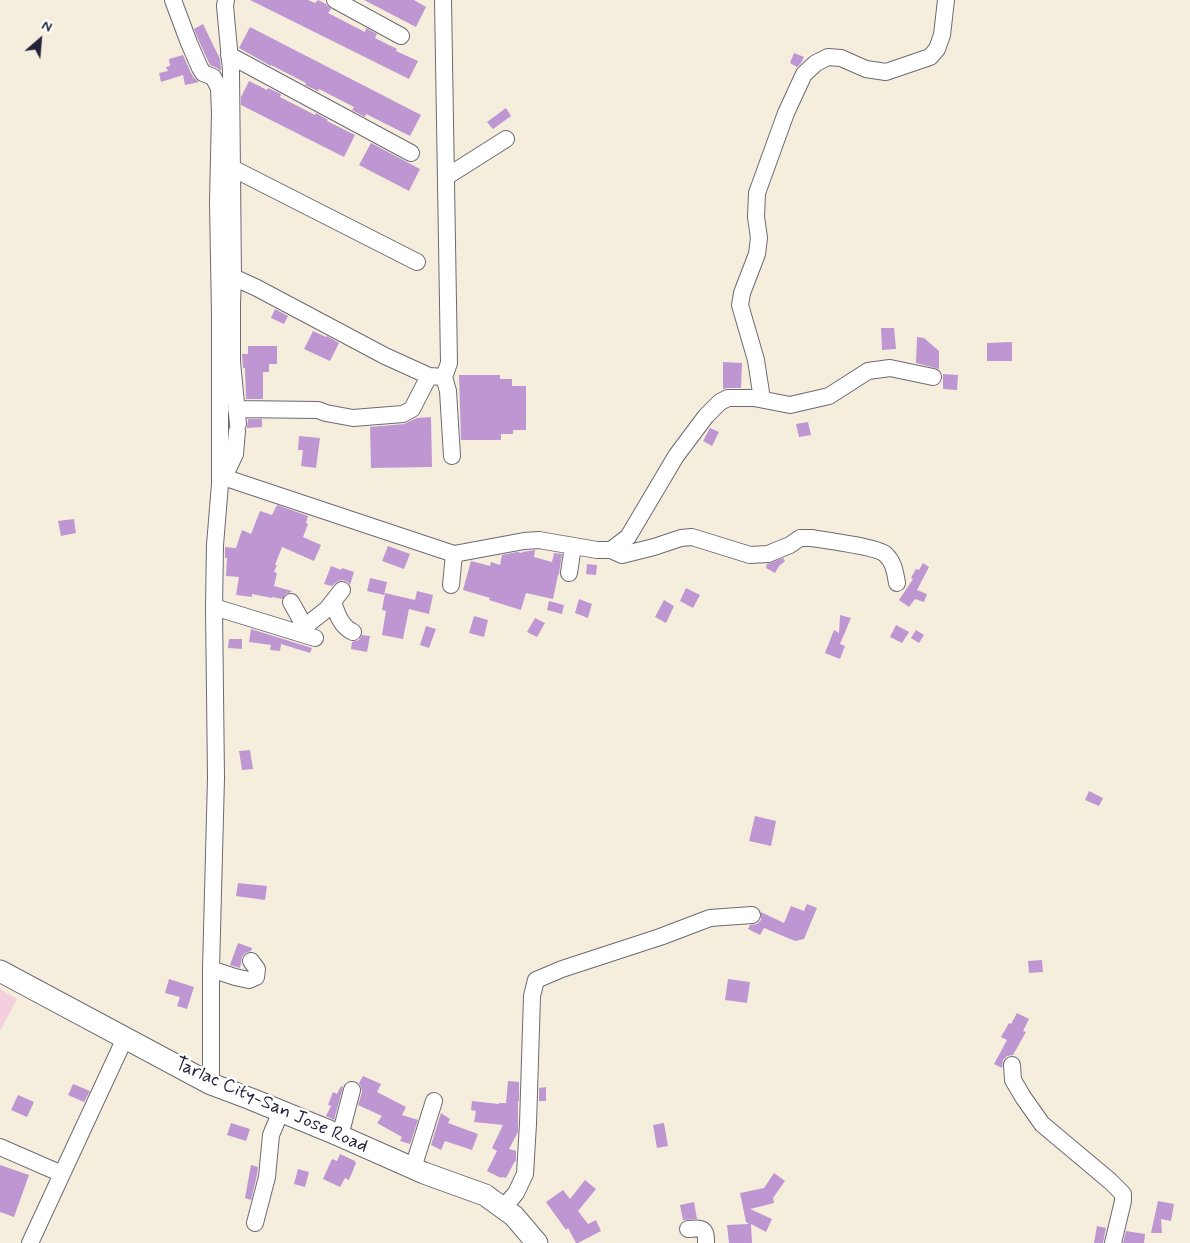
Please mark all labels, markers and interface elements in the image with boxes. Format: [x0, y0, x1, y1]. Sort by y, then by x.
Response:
north arrow [15, 15, 65, 65]
text: N [39, 16, 55, 37]
street label: Tarlac City-San Jose Road [171, 1053, 371, 1159]

